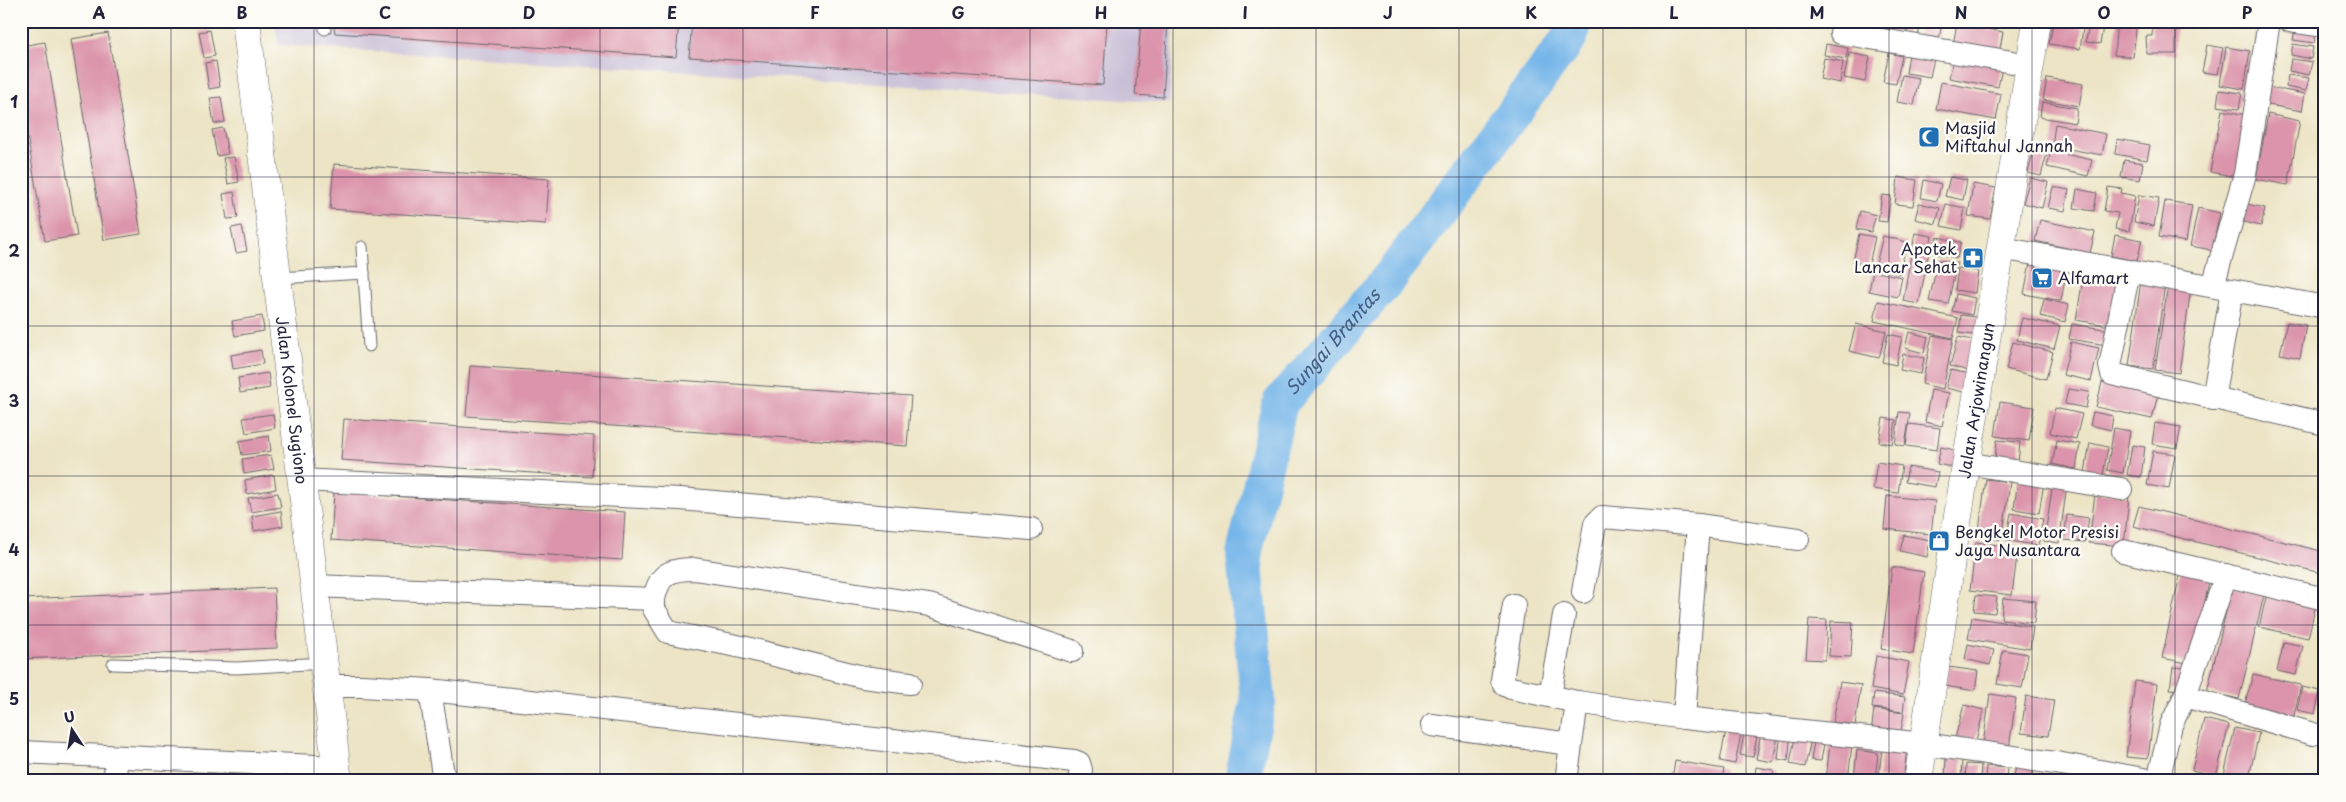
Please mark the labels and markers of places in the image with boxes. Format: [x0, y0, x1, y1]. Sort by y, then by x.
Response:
place label: Masjid Miftahul Jannah [1945, 115, 2073, 157]
mosque icon: Masjid Miftahul Jannah [1917, 125, 1941, 149]
place label: Apotek Lancar Sehat [1854, 236, 1957, 278]
pharmacy icon: Apotek Lancar Sehat [1961, 246, 1985, 270]
place label: Alfamart [2058, 265, 2129, 289]
supermarket icon: Alfamart [2030, 266, 2054, 290]
place label: Bengkel Motor Presisi Jaya Nusantara [1955, 519, 2119, 561]
shop icon: Bengkel Motor Presisi Jaya Nusantara [1927, 529, 1951, 553]

